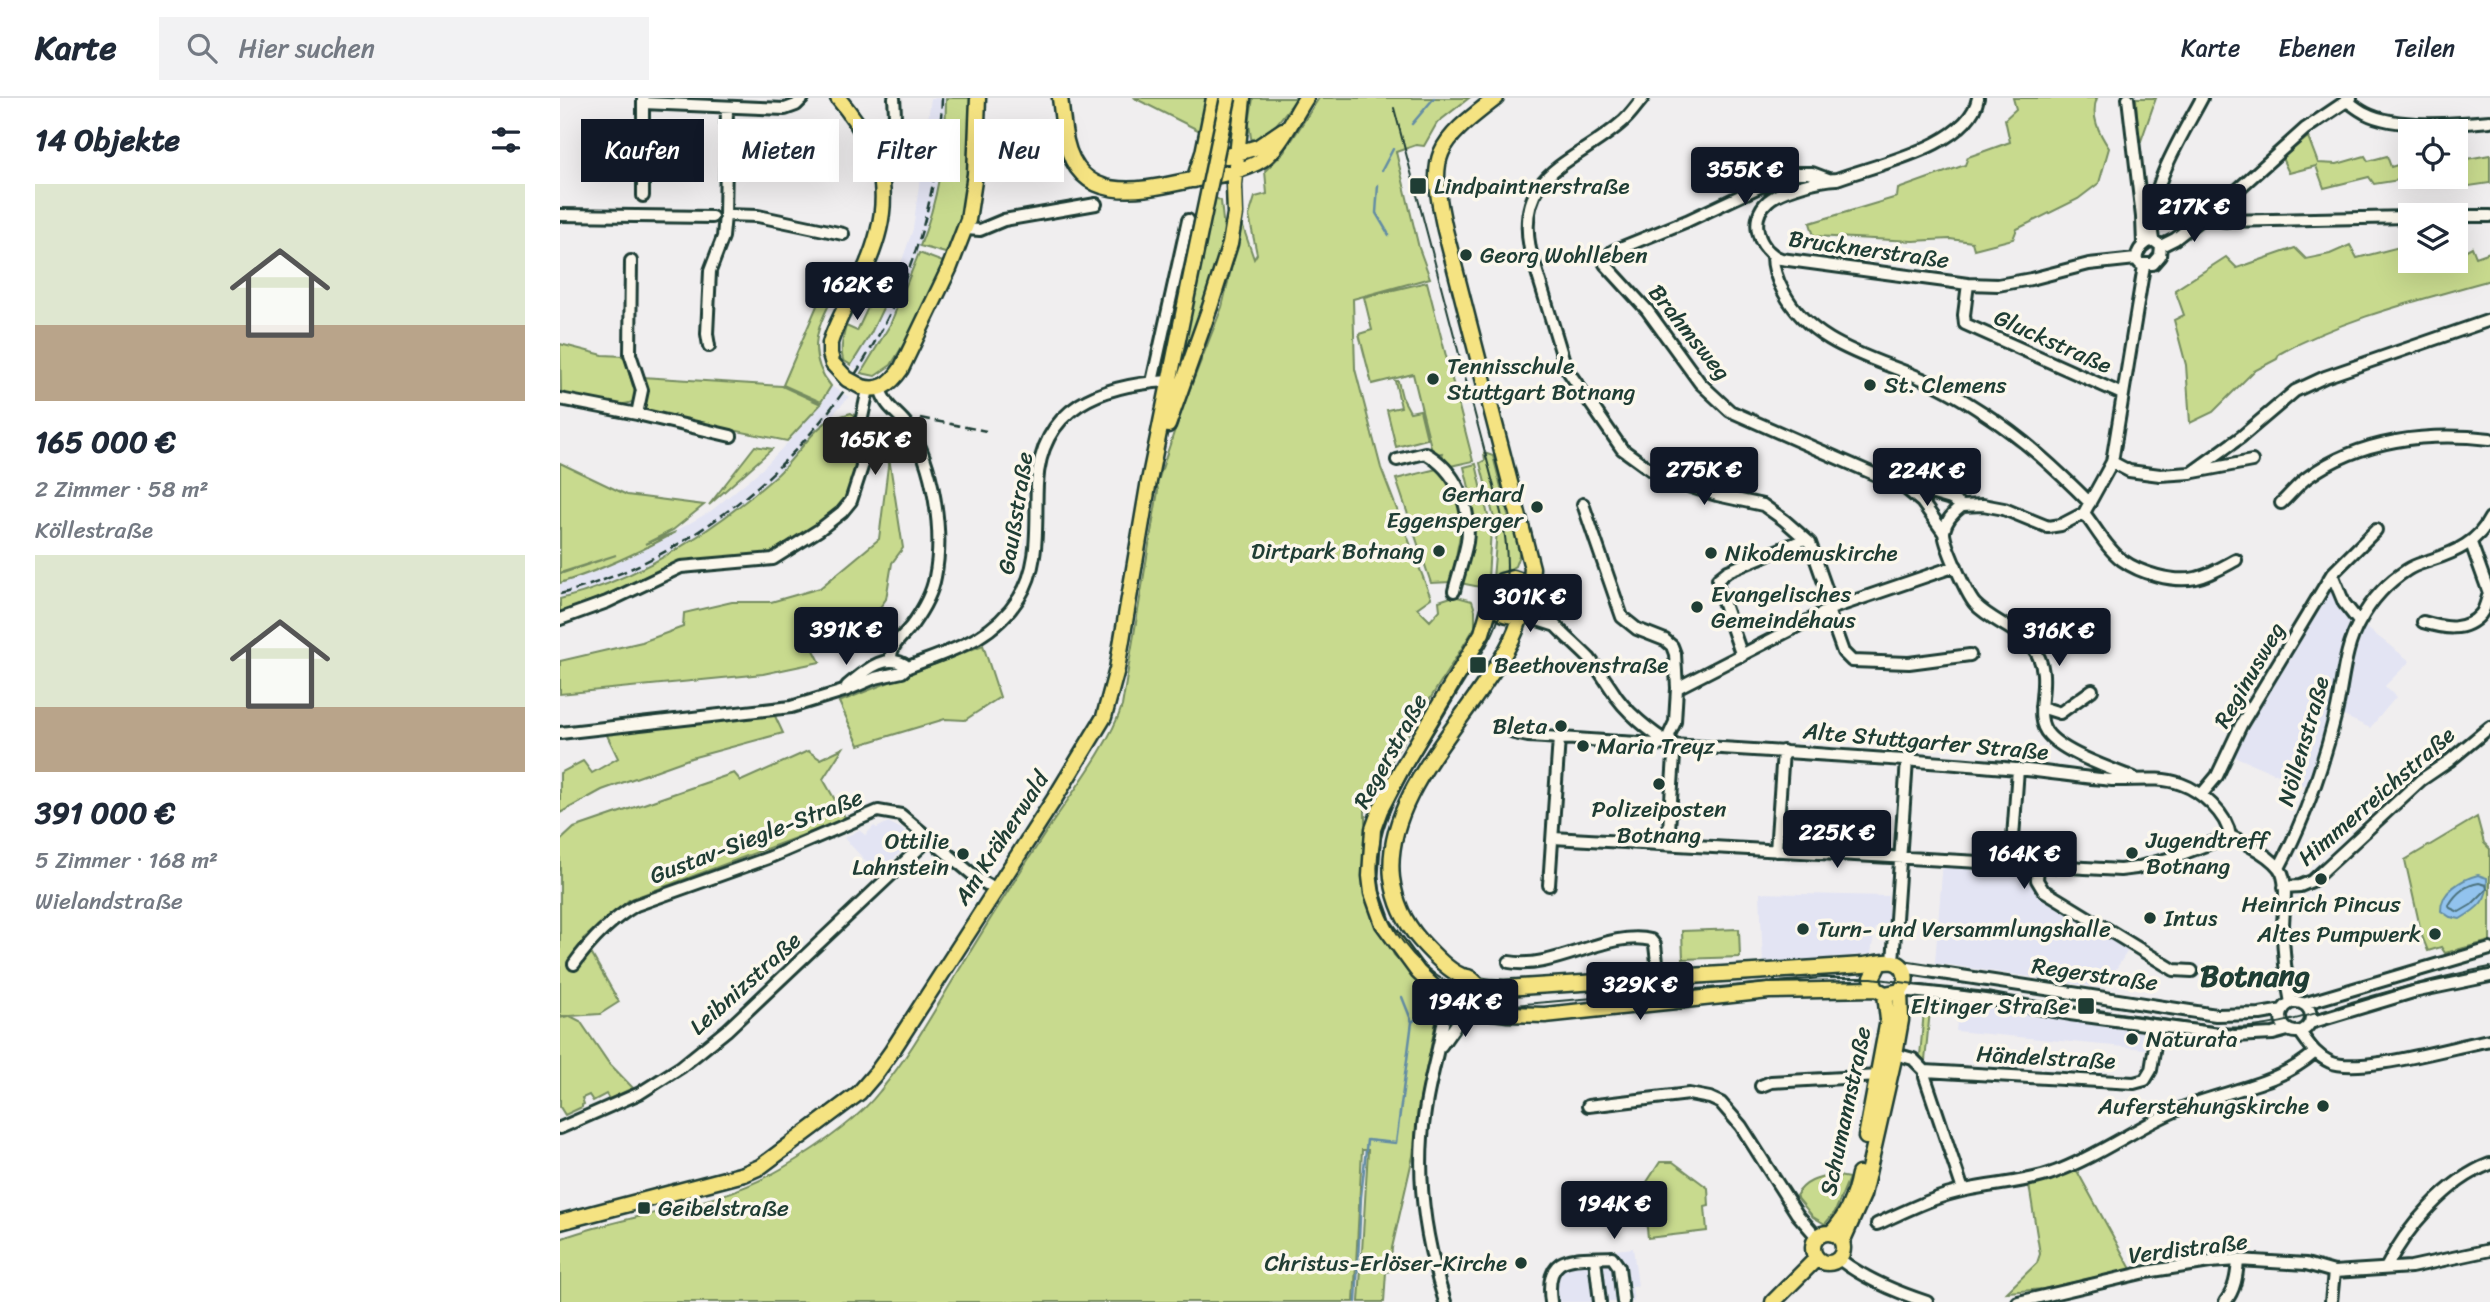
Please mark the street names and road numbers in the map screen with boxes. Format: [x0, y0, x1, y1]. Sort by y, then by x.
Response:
street label: Brucknerstraße [1786, 218, 1952, 281]
street label: Brahmsweg [1637, 275, 1742, 390]
street label: Gluckstraße [1987, 297, 2118, 386]
street label: Gaußstraße [986, 449, 1045, 577]
street label: Reginusweg [2202, 614, 2297, 736]
street label: Nöllenstraße [2265, 671, 2342, 811]
street label: Regerstraße [1342, 686, 1439, 817]
street label: Alte Stuttgarter Straße [1801, 710, 2050, 773]
street label: Himmerreichstraße [2288, 716, 2465, 877]
street label: Am Kräherwald [942, 761, 1061, 914]
street label: Gustav-Siegle-Straße [643, 777, 869, 896]
street label: Leibnizstraße [679, 921, 811, 1046]
street label: Regerstraße [2029, 945, 2161, 1004]
street label: Schumannstraße [1808, 1022, 1884, 1200]
street label: Händelstraße [1975, 1033, 2117, 1082]
street label: Verdistraße [2126, 1221, 2250, 1276]

